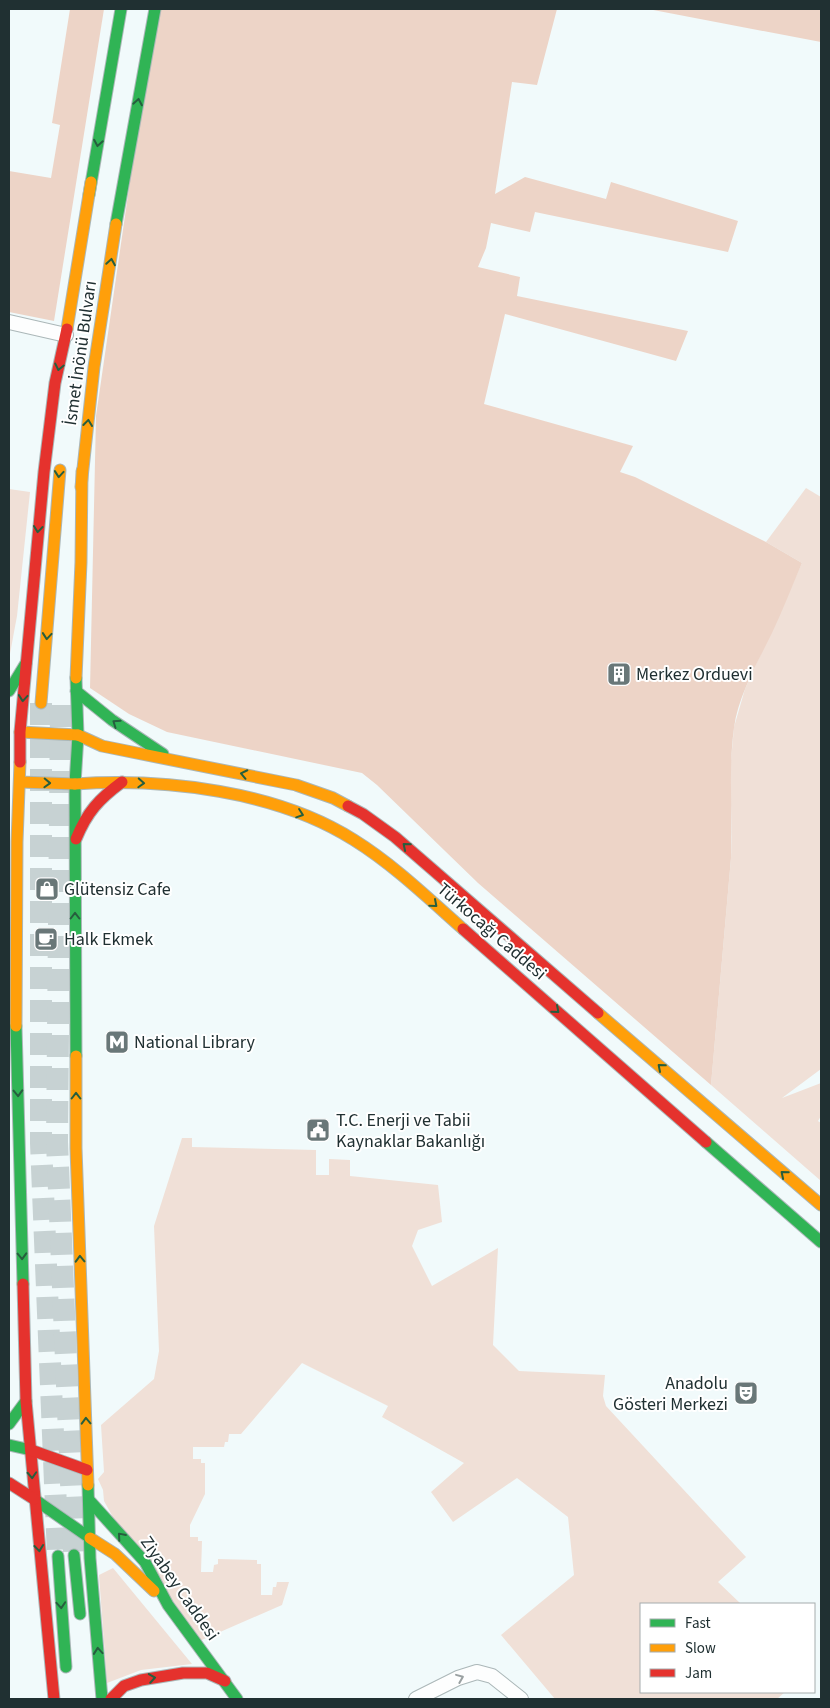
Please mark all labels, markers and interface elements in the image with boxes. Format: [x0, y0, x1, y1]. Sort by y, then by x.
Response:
one-way arrow [132, 97, 142, 106]
one-way arrow [93, 139, 103, 147]
one-way arrow [105, 258, 115, 266]
street label: İsmet İnönü Bulvarı [58, 279, 103, 427]
one-way arrow [54, 363, 65, 372]
one-way arrow [82, 419, 93, 427]
one-way arrow [54, 470, 65, 478]
one-way arrow [33, 525, 44, 533]
one-way arrow [41, 632, 52, 640]
building icon: Merkez Orduevi [606, 661, 632, 687]
place label: Merkez Orduevi [636, 662, 753, 687]
one-way arrow [18, 694, 29, 702]
one-way arrow [112, 720, 122, 729]
one-way arrow [240, 770, 249, 780]
one-way arrow [137, 777, 145, 788]
one-way arrow [44, 778, 52, 789]
one-way arrow [295, 808, 304, 818]
one-way arrow [403, 843, 412, 852]
shop icon: Glütensiz Cafe [34, 876, 60, 902]
place label: Glütensiz Cafe [64, 877, 171, 902]
street label: Türkocağı Caddesi [432, 877, 552, 986]
one-way arrow [428, 898, 437, 907]
one-way arrow [70, 912, 80, 920]
cafe icon: Halk Ekmek [33, 926, 59, 952]
place label: Halk Ekmek [64, 927, 153, 952]
one-way arrow [551, 1005, 560, 1014]
metro station icon: National Library [104, 1029, 130, 1055]
place label: National Library [134, 1030, 256, 1055]
one-way arrow [658, 1064, 667, 1073]
one-way arrow [13, 1090, 23, 1098]
one-way arrow [71, 1092, 81, 1100]
place label: T.C. Enerji ve Tabii Kaynaklar Bakanlığı [336, 1108, 485, 1154]
public building icon: T.C. Enerji ve Tabii Kaynaklar Bakanlığı [305, 1117, 331, 1143]
one-way arrow [781, 1171, 790, 1180]
one-way arrow [17, 1252, 28, 1260]
one-way arrow [75, 1255, 85, 1262]
place label: Anadolu Gösteri Merkezi [613, 1371, 728, 1417]
theatre icon: Anadolu Gösteri Merkezi [733, 1380, 759, 1406]
one-way arrow [80, 1417, 91, 1425]
one-way arrow [27, 1471, 38, 1479]
street label: Ziyabey Caddesi [134, 1531, 225, 1646]
one-way arrow [118, 1532, 127, 1541]
one-way arrow [33, 1544, 44, 1552]
one-way arrow [56, 1601, 67, 1609]
legend [640, 1603, 815, 1693]
text: Fast [685, 1613, 711, 1634]
text: Slow [685, 1638, 716, 1659]
one-way arrow [93, 1646, 104, 1654]
text: Jam [685, 1663, 712, 1684]
one-way arrow [149, 1673, 157, 1684]
one-way arrow [455, 1674, 464, 1684]

